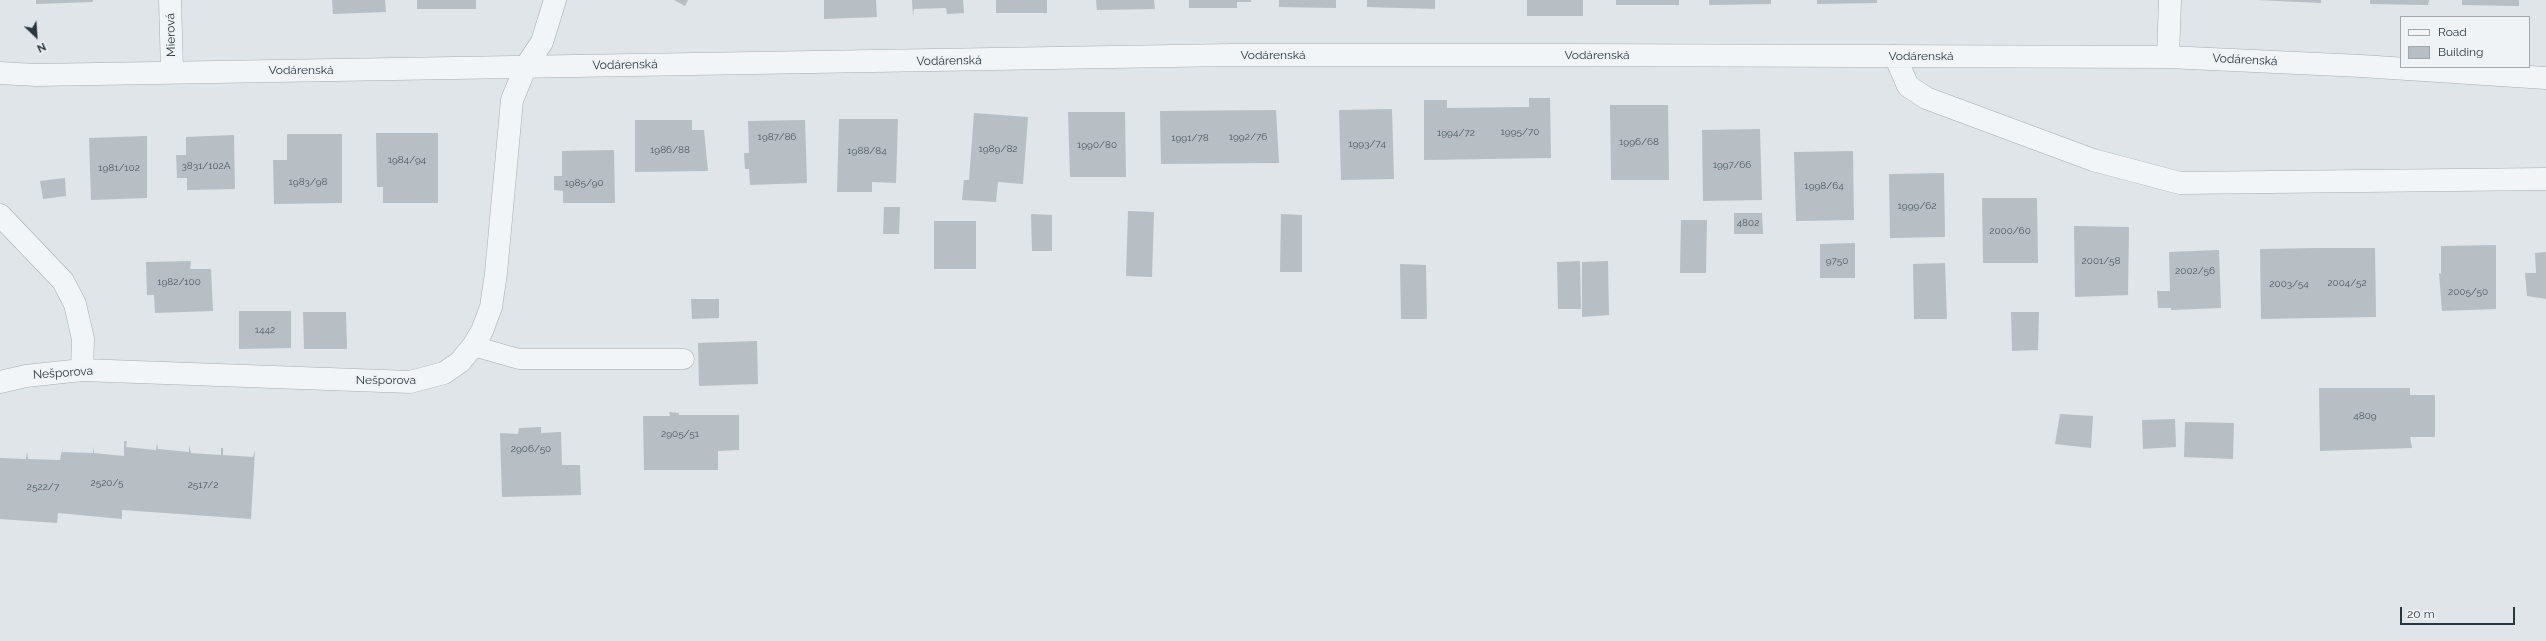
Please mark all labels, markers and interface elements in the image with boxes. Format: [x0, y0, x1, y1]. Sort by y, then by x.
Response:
street label: Mierová [163, 13, 179, 57]
north arrow [16, 16, 56, 56]
legend [2400, 16, 2530, 68]
text: Road [2438, 25, 2467, 39]
text: N [35, 40, 48, 55]
text: Building [2438, 45, 2484, 59]
street label: Vodárenská [1240, 48, 1306, 62]
street label: Vodárenská [1564, 48, 1630, 62]
street label: Vodárenská [1888, 49, 1954, 63]
street label: Vodárenská [2212, 51, 2278, 69]
street label: Vodárenská [916, 53, 982, 69]
street label: Vodárenská [592, 57, 658, 73]
street label: Vodárenská [268, 63, 334, 77]
house number: 1995/70 [1501, 126, 1539, 138]
house number: 1994/72 [1437, 127, 1475, 139]
house number: 1987/86 [758, 131, 796, 143]
house number: 1992/76 [1229, 131, 1267, 143]
house number: 1991/78 [1171, 132, 1209, 144]
house number: 1996/68 [1619, 136, 1659, 148]
house number: 1993/74 [1348, 138, 1386, 150]
house number: 1990/80 [1077, 139, 1117, 151]
house number: 1989/82 [978, 143, 1018, 155]
house number: 1986/88 [650, 144, 690, 156]
house number: 1988/84 [847, 145, 887, 157]
house number: 1984/94 [388, 154, 426, 166]
house number: 1997/66 [1713, 159, 1751, 171]
house number: 3831/102A [181, 160, 231, 172]
house number: 1981/102 [98, 162, 140, 174]
house number: 1983/98 [289, 176, 327, 188]
house number: 1985/90 [564, 177, 604, 189]
house number: 1998/64 [1804, 180, 1844, 192]
house number: 1999/62 [1898, 200, 1936, 212]
house number: 4802 [1737, 217, 1759, 229]
house number: 2000/60 [1989, 225, 2031, 237]
house number: 9750 [1826, 255, 1848, 267]
house number: 2001/58 [2082, 255, 2120, 267]
house number: 2002/56 [2175, 265, 2215, 277]
house number: 1982/100 [157, 276, 201, 288]
house number: 2004/52 [2327, 277, 2367, 289]
house number: 2003/54 [2269, 278, 2309, 290]
house number: 2005/50 [2448, 286, 2488, 298]
house number: 1442 [255, 324, 275, 336]
street label: Nešporova [32, 364, 94, 382]
street label: Nešporova [356, 373, 416, 387]
house number: 4809 [2353, 410, 2377, 422]
house number: 2905/51 [661, 428, 699, 440]
house number: 2906/50 [511, 443, 551, 455]
house number: 2520/5 [90, 477, 124, 489]
house number: 2517/2 [188, 479, 218, 491]
house number: 2522/7 [27, 481, 59, 493]
scale bar [2402, 599, 2517, 625]
text: 20 m [2407, 607, 2435, 621]

